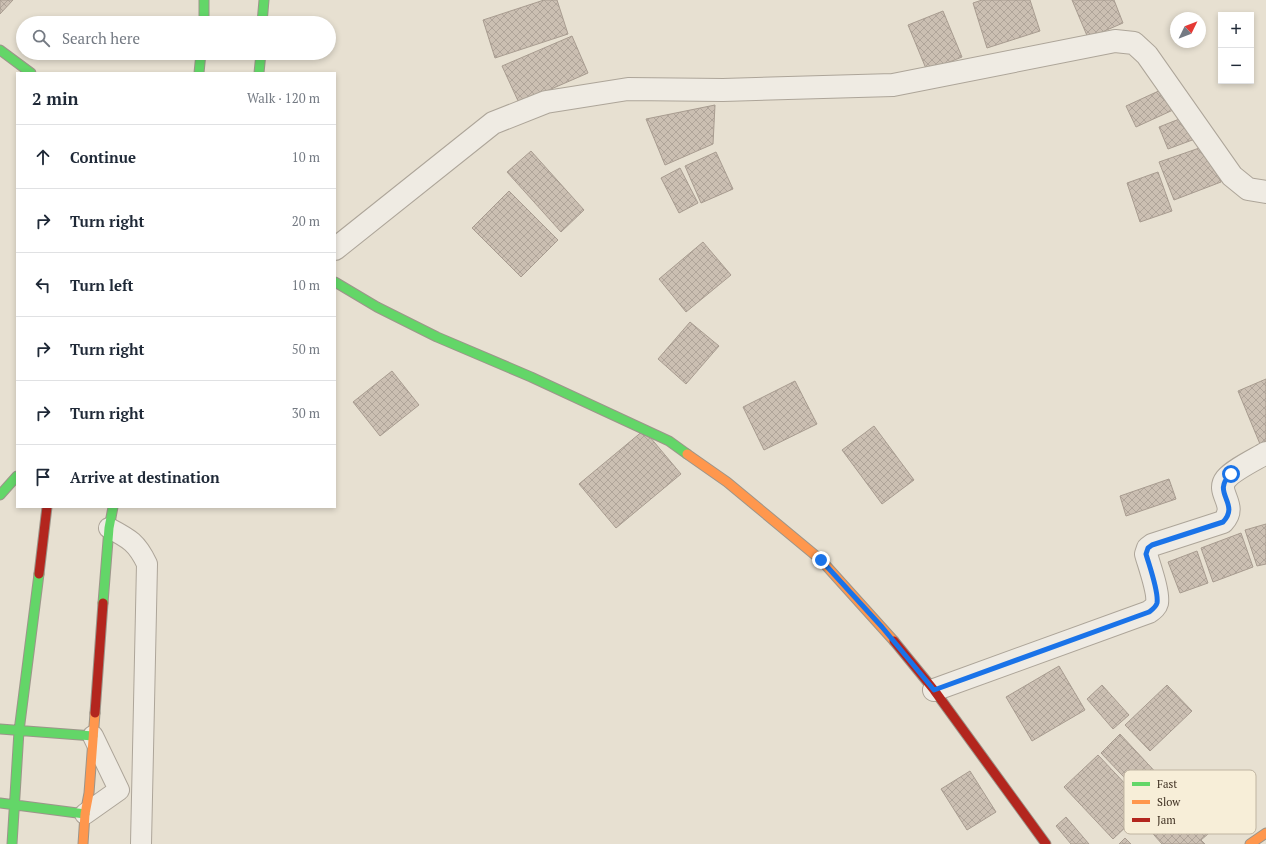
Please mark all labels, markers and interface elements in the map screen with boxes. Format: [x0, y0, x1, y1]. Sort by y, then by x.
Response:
north arrow [1170, 12, 1206, 48]
map controls [1218, 12, 1254, 84]
button: + [1218, 12, 1254, 48]
search box [16, 16, 336, 60]
icon: search [30, 27, 52, 49]
text: Search here [62, 28, 140, 48]
button: − [1218, 48, 1254, 84]
text: 2 min [32, 87, 79, 110]
text: Walk · 120 m [247, 89, 320, 107]
icon: ahead [32, 146, 54, 168]
text: Continue [70, 147, 136, 167]
text: 10 m [292, 148, 320, 166]
icon: right [32, 210, 54, 232]
text: Turn right [70, 211, 145, 231]
text: 20 m [292, 212, 320, 230]
icon: left [32, 274, 54, 296]
text: Turn left [70, 275, 134, 295]
text: 10 m [292, 276, 320, 294]
icon: right [32, 338, 54, 360]
text: Turn right [70, 339, 145, 359]
text: 50 m [292, 340, 320, 358]
icon: right [32, 402, 54, 424]
text: Turn right [70, 403, 145, 423]
text: 30 m [292, 404, 320, 422]
route start [1222, 465, 1240, 483]
icon: arrive [32, 466, 54, 488]
text: Arrive at destination [70, 467, 220, 487]
route end [812, 551, 830, 569]
legend [1124, 770, 1256, 834]
text: Fast [1157, 777, 1177, 791]
text: Slow [1157, 795, 1181, 809]
text: Jam [1157, 813, 1176, 827]

